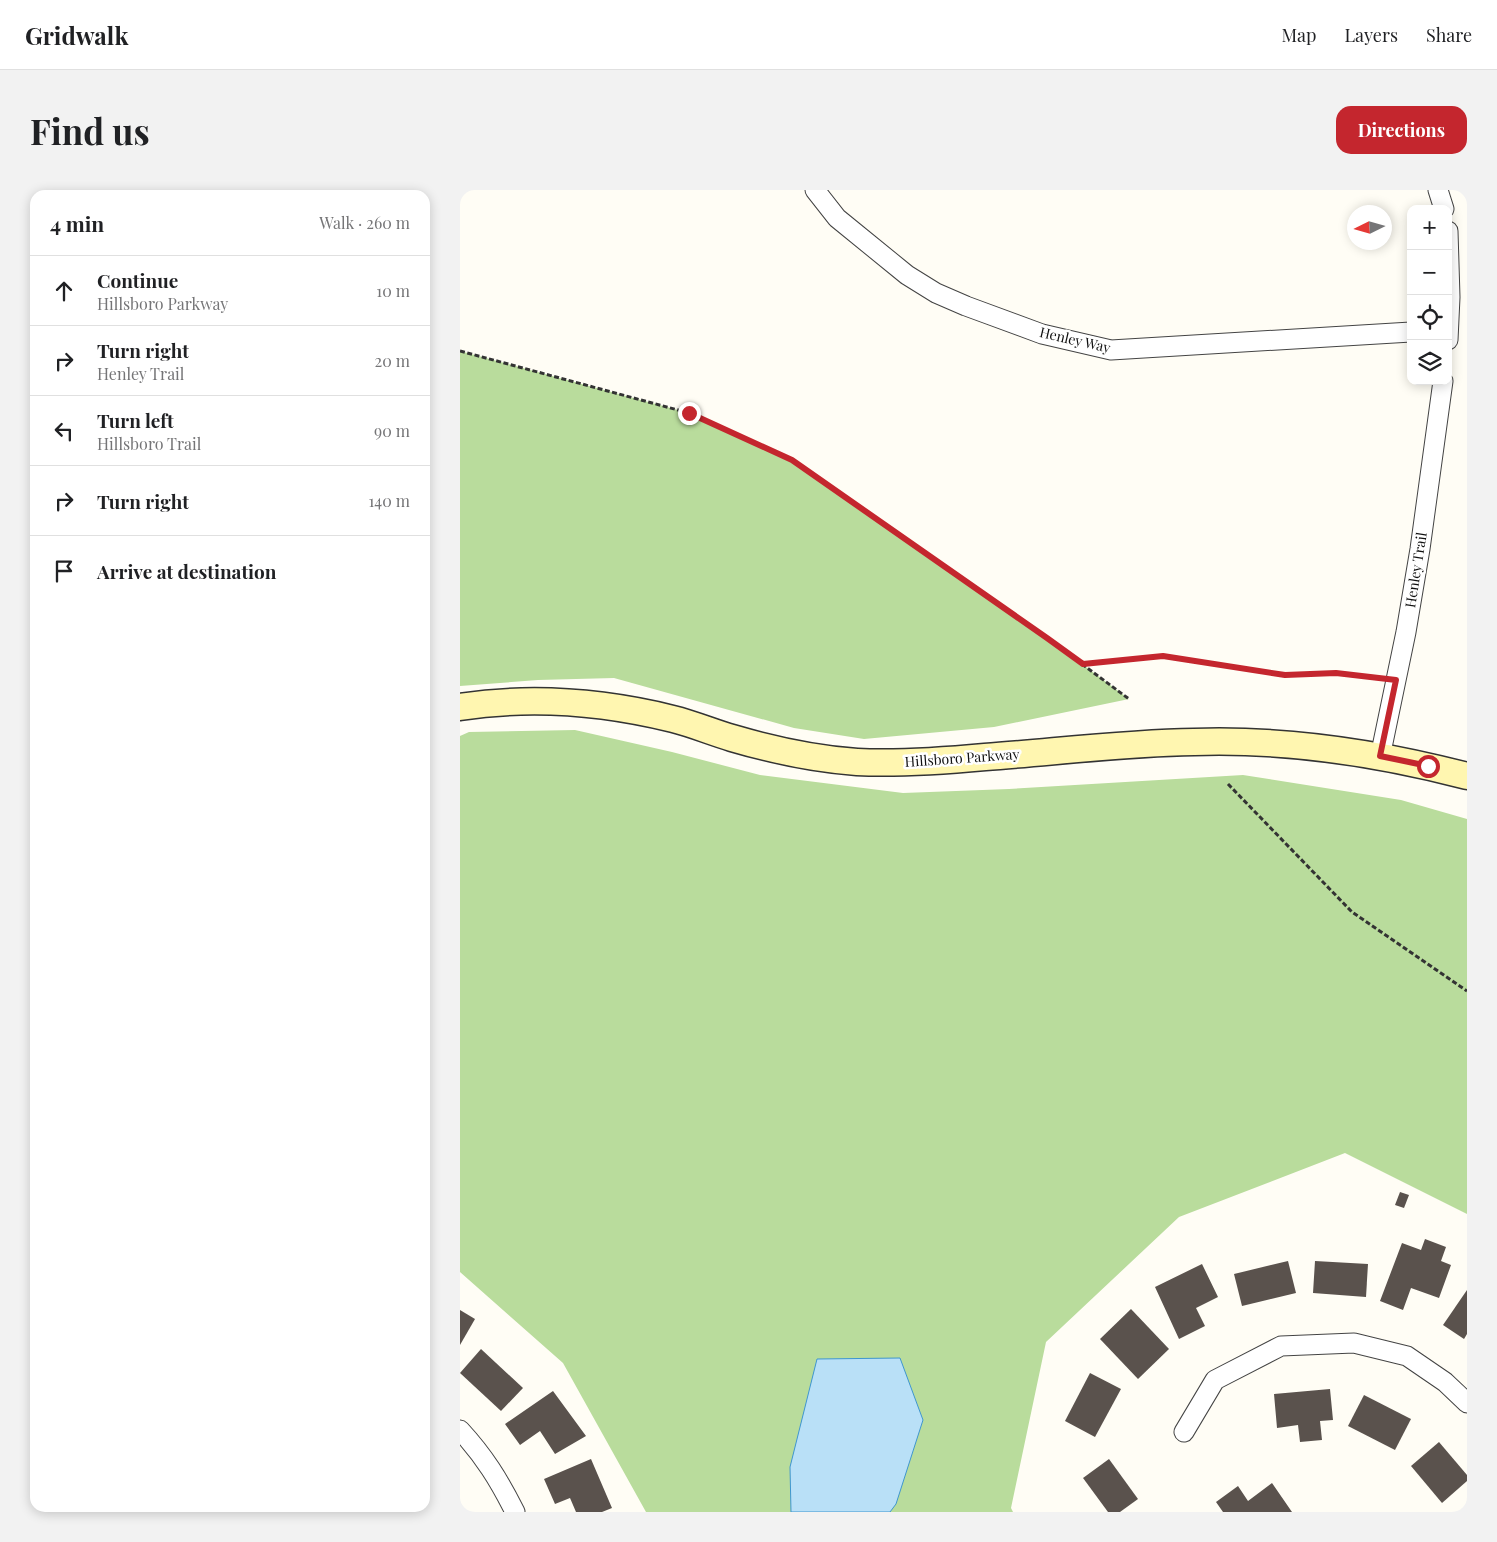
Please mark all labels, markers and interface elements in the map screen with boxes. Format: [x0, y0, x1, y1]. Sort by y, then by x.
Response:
text: Gridwalk [25, 19, 128, 51]
text: Map [1281, 23, 1316, 47]
text: Layers [1344, 23, 1398, 47]
text: Share [1426, 23, 1472, 47]
button: Directions [1336, 106, 1467, 154]
text: Find us [30, 107, 150, 154]
north arrow [1347, 205, 1392, 250]
map controls [1407, 205, 1452, 385]
button: + [1407, 205, 1452, 250]
text: 4 min [50, 209, 104, 237]
text: Walk · 260 m [319, 212, 410, 233]
button: − [1407, 250, 1452, 295]
text: Continue [97, 267, 178, 293]
icon: ahead [50, 277, 78, 305]
text: 10 m [376, 280, 410, 301]
text: Hillsboro Parkway [97, 293, 228, 314]
button: locate [1407, 295, 1452, 340]
street label: Henley Way [1038, 322, 1112, 357]
text: Turn right [97, 337, 189, 363]
button: layers [1407, 340, 1452, 385]
icon: right [50, 347, 78, 375]
text: 20 m [375, 350, 410, 371]
text: Henley Trail [97, 363, 184, 384]
route end [678, 402, 701, 425]
text: Turn left [97, 407, 174, 433]
icon: left [50, 417, 78, 445]
text: 90 m [374, 420, 410, 441]
text: Hillsboro Trail [97, 433, 201, 454]
icon: right [50, 487, 78, 515]
text: Turn right [97, 488, 189, 514]
text: 140 m [368, 490, 410, 511]
street label: Henley Trail [1400, 531, 1431, 609]
icon: arrive [50, 557, 78, 585]
text: Arrive at destination [97, 558, 277, 584]
street label: Hillsboro Parkway [904, 744, 1020, 771]
route start [1417, 755, 1440, 778]

